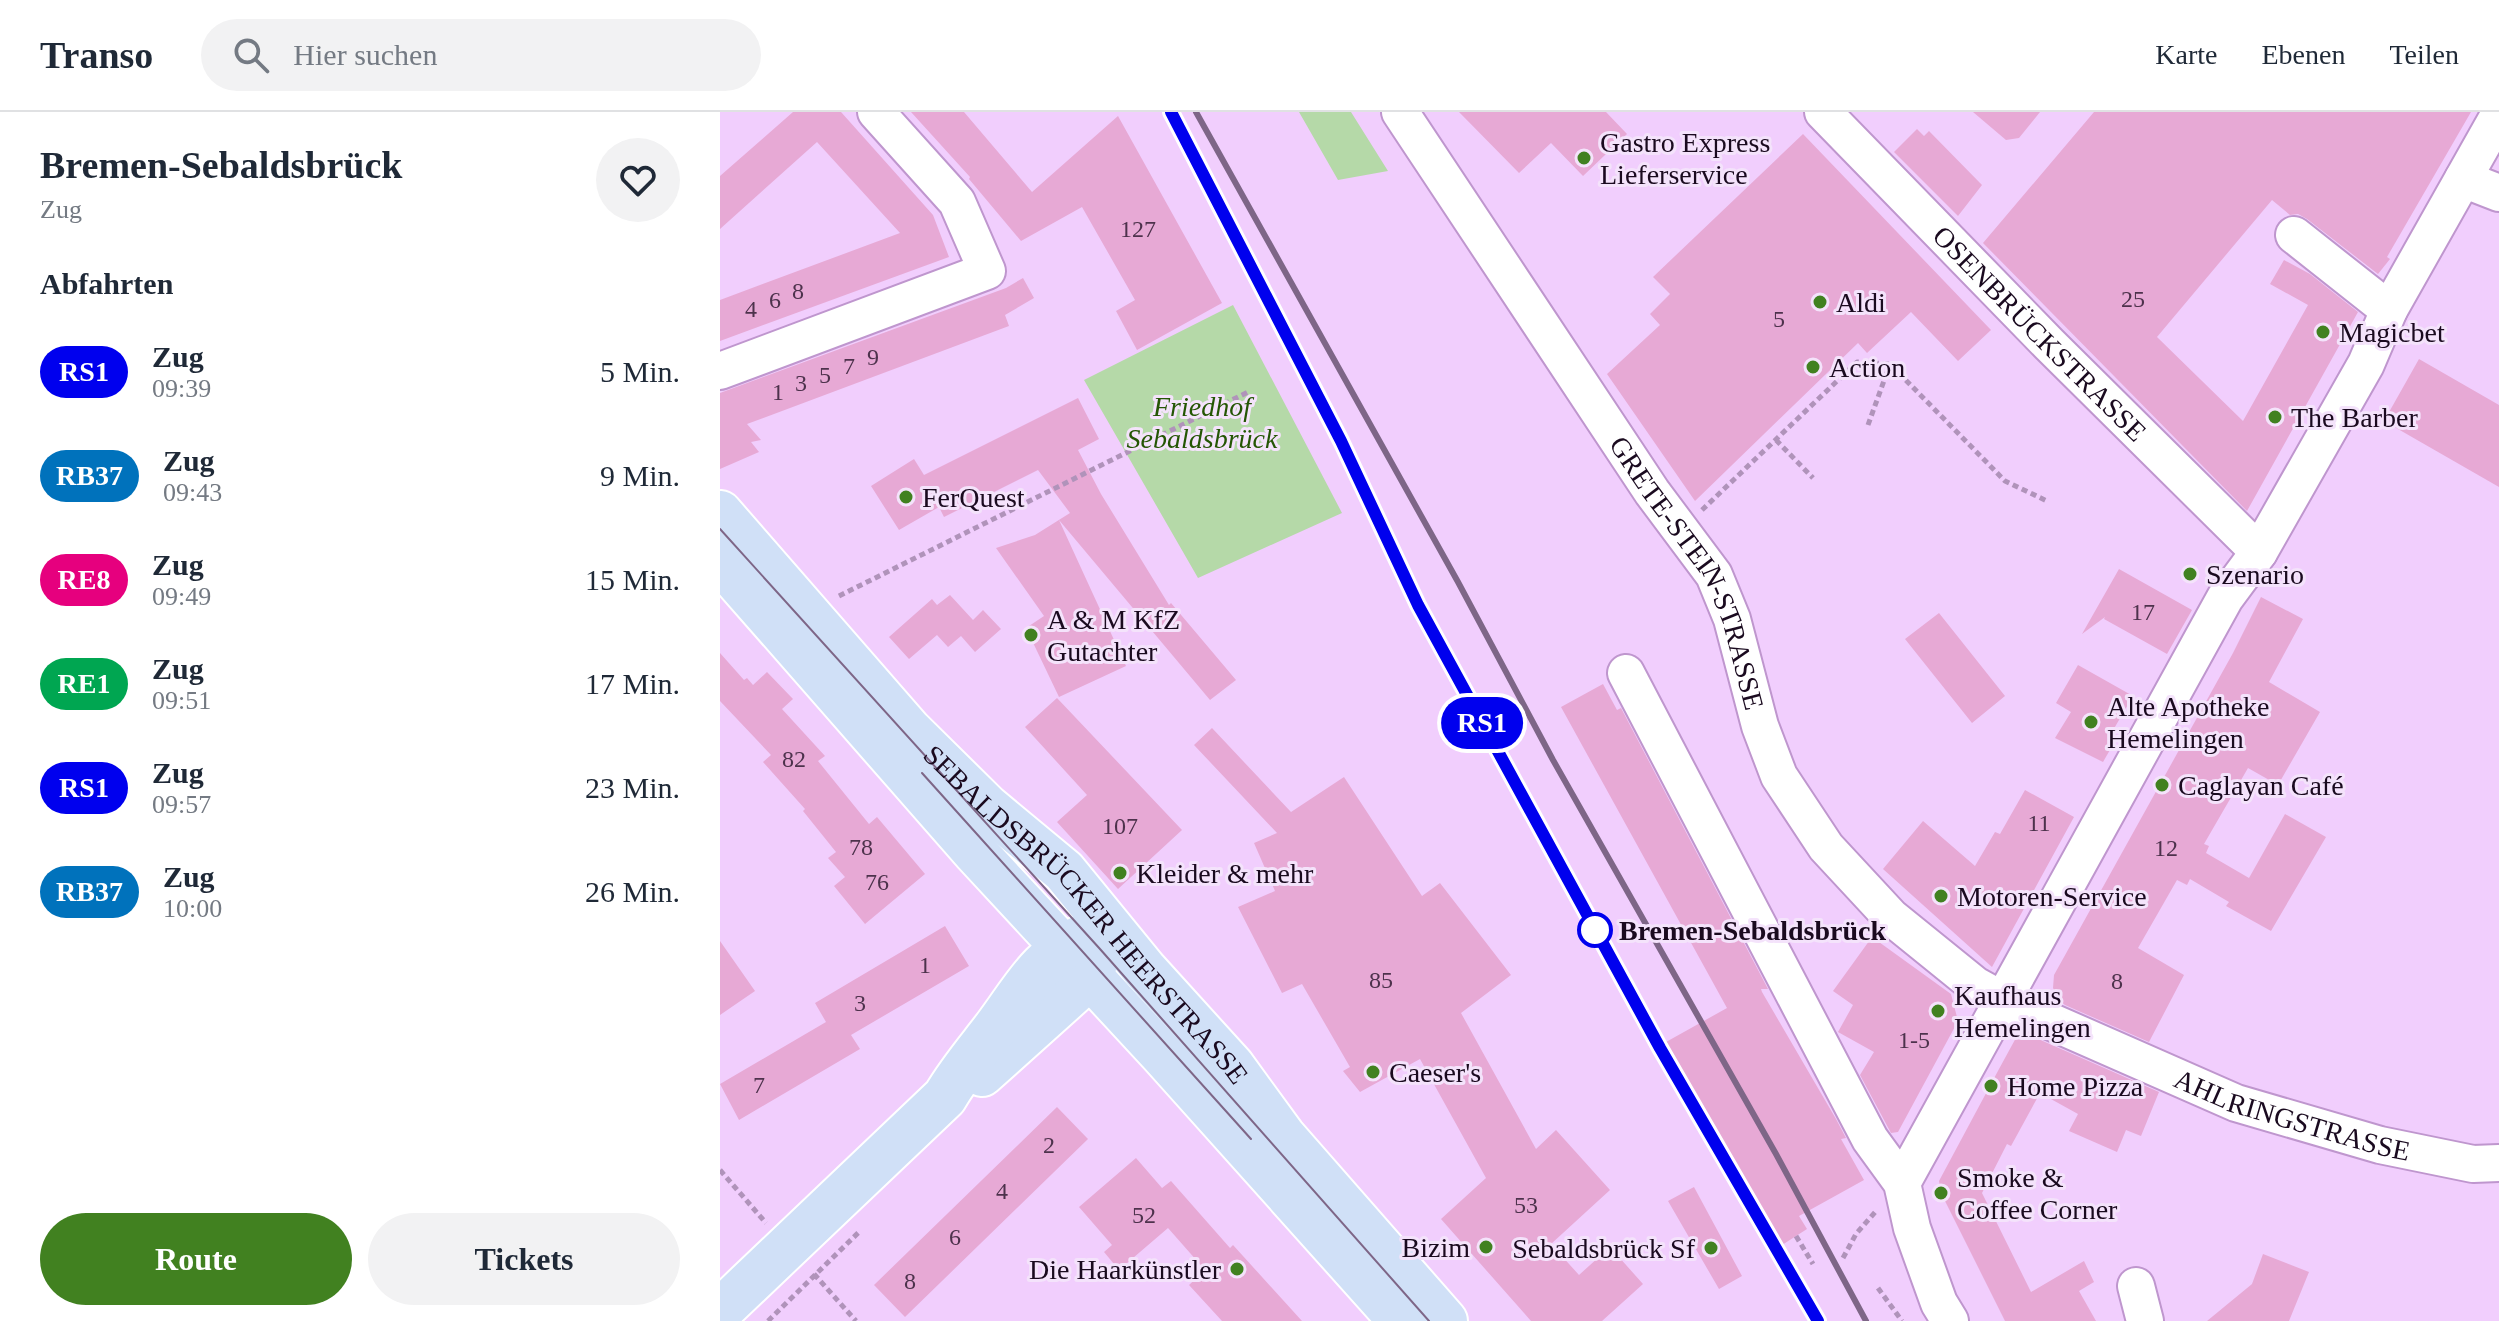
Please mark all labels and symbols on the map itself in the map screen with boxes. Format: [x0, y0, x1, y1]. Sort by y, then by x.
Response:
place label: Gastro Express Lieferservice [1600, 127, 1770, 190]
marker: Gastro Express Lieferservice [1575, 149, 1593, 167]
house number: 127 [1120, 216, 1156, 242]
street label: OSENBRÜCKSTRASSE [1927, 220, 2153, 447]
house number: 8 [792, 278, 804, 304]
house number: 25 [2121, 286, 2145, 312]
house number: 6 [769, 287, 781, 313]
place label: Aldi [1836, 287, 1886, 318]
marker: Aldi [1811, 293, 1829, 311]
house number: 4 [745, 296, 757, 322]
house number: 5 [1773, 306, 1785, 332]
place label: Magicbet [2339, 317, 2445, 348]
marker: Magicbet [2314, 323, 2332, 341]
house number: 9 [867, 344, 879, 370]
place label: Action [1829, 352, 1905, 383]
house number: 7 [843, 353, 855, 379]
marker: Action [1804, 358, 1822, 376]
house number: 5 [819, 362, 831, 388]
house number: 3 [795, 370, 807, 396]
house number: 1 [772, 379, 784, 405]
park label: Friedhof Sebaldsbrück [1127, 391, 1278, 454]
place label: The Barber [2291, 402, 2418, 433]
marker: The Barber [2266, 408, 2284, 426]
street label: GRETE-STEIN-STRASSE [1604, 430, 1771, 713]
place label: FerQuest [922, 482, 1025, 513]
marker: FerQuest [897, 488, 915, 506]
place label: Szenario [2206, 559, 2304, 590]
marker: Szenario [2181, 565, 2199, 583]
house number: 17 [2131, 599, 2155, 625]
place label: A & M KfZ Gutachter [1047, 604, 1180, 667]
marker: A & M KfZ Gutachter [1022, 626, 1040, 644]
place label: Alte Apotheke Hemelingen [2107, 691, 2270, 754]
line badge: RS1 [1436, 697, 1528, 749]
marker: Alte Apotheke Hemelingen [2082, 713, 2100, 731]
street label: SEBALDSBRÜCKER HEERSTRASSE [918, 738, 1255, 1089]
house number: 82 [782, 746, 806, 772]
place label: Caglayan Café [2178, 770, 2344, 801]
marker: Caglayan Café [2153, 776, 2171, 794]
house number: 11 [2027, 810, 2051, 836]
house number: 107 [1102, 813, 1138, 839]
house number: 78 [849, 834, 873, 860]
house number: 12 [2154, 835, 2178, 861]
place label: Kleider & mehr [1136, 858, 1314, 889]
marker: Kleider & mehr [1111, 864, 1129, 882]
house number: 76 [865, 869, 889, 895]
place label: Motoren-Service [1957, 881, 2147, 912]
marker: Motoren-Service [1932, 887, 1950, 905]
marker: Bremen-Sebaldsbrück [1578, 913, 1612, 947]
place label: Bremen-Sebaldsbrück [1619, 915, 1886, 946]
house number: 1 [919, 952, 931, 978]
house number: 85 [1369, 967, 1393, 993]
house number: 8 [2111, 968, 2123, 994]
place label: Kaufhaus Hemelingen [1954, 980, 2091, 1043]
house number: 3 [854, 990, 866, 1016]
marker: Kaufhaus Hemelingen [1929, 1002, 1947, 1020]
house number: 1-5 [1898, 1027, 1930, 1053]
place label: Caeser's [1389, 1057, 1481, 1088]
street label: AHLRINGSTRASSE [2170, 1062, 2413, 1166]
marker: Caeser's [1364, 1063, 1382, 1081]
place label: Home Pizza [2007, 1071, 2144, 1102]
house number: 7 [753, 1072, 765, 1098]
marker: Home Pizza [1982, 1077, 2000, 1095]
house number: 2 [1043, 1132, 1055, 1158]
place label: Smoke & Coffee Corner [1957, 1162, 2118, 1225]
house number: 4 [996, 1178, 1008, 1204]
marker: Smoke & Coffee Corner [1932, 1184, 1950, 1202]
house number: 53 [1514, 1192, 1538, 1218]
house number: 52 [1132, 1202, 1156, 1228]
house number: 6 [949, 1224, 961, 1250]
place label: Bizim [1402, 1232, 1470, 1263]
place label: Sebaldsbrück Sf [1512, 1233, 1696, 1264]
marker: Bizim [1477, 1238, 1495, 1256]
marker: Sebaldsbrück Sf [1702, 1239, 1720, 1257]
place label: Die Haarkünstler [1029, 1254, 1222, 1285]
marker: Die Haarkünstler [1228, 1260, 1246, 1278]
house number: 8 [904, 1268, 916, 1294]

